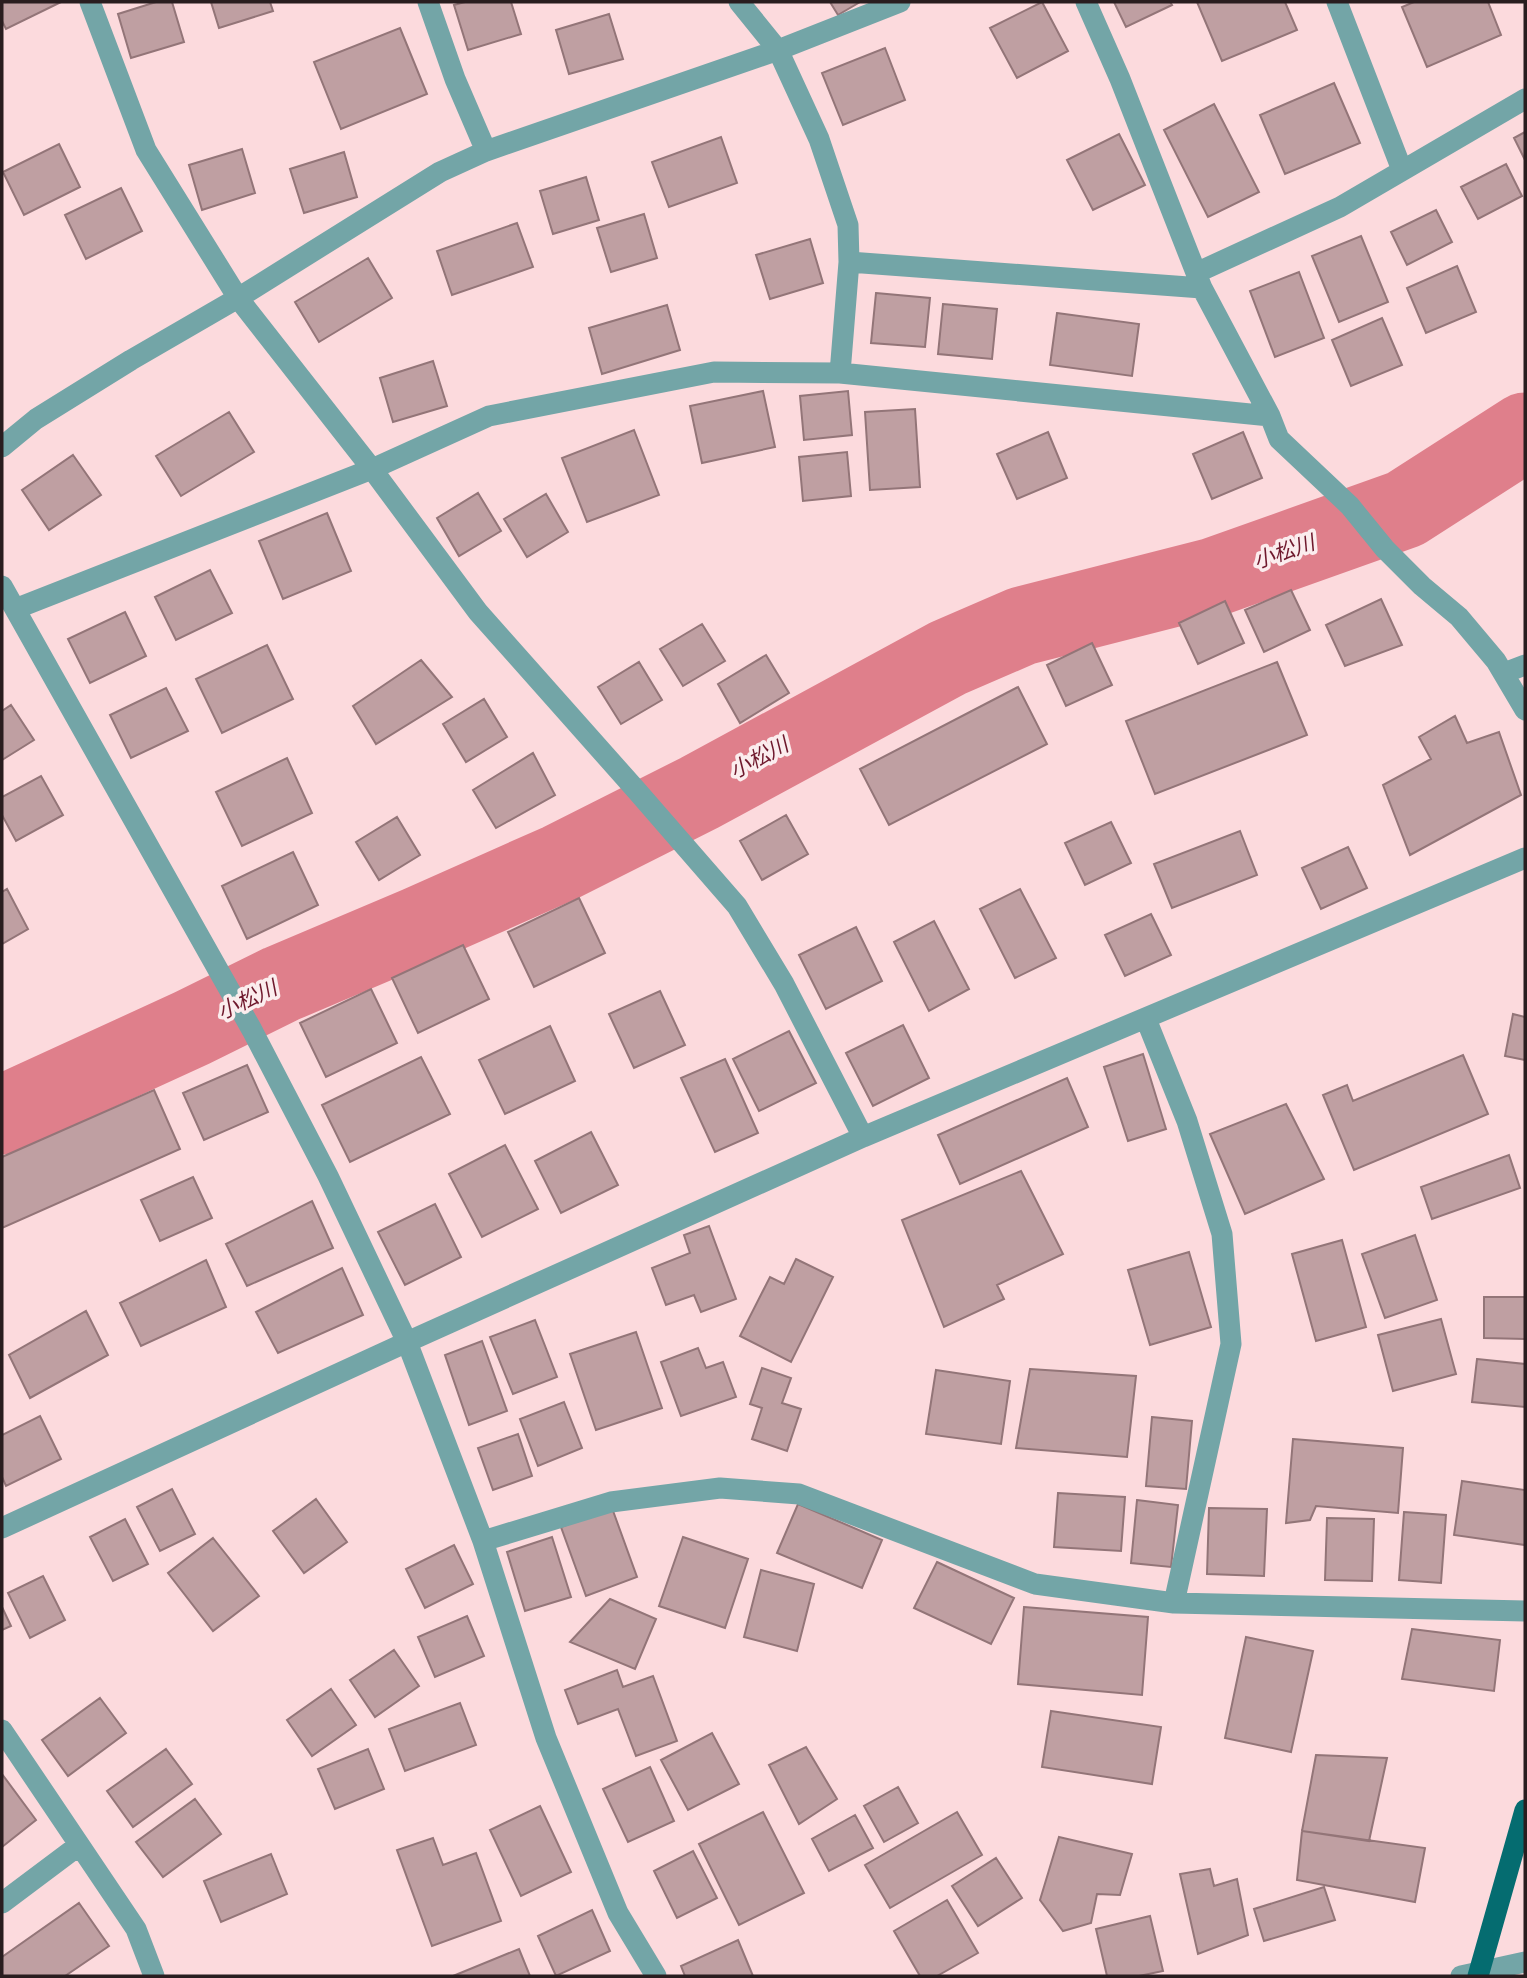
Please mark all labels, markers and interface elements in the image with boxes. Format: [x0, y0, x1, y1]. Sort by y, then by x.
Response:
water label: 小松川 [1250, 530, 1321, 576]
water label: 小松川 [726, 732, 796, 786]
water label: 小松川 [213, 975, 284, 1027]

